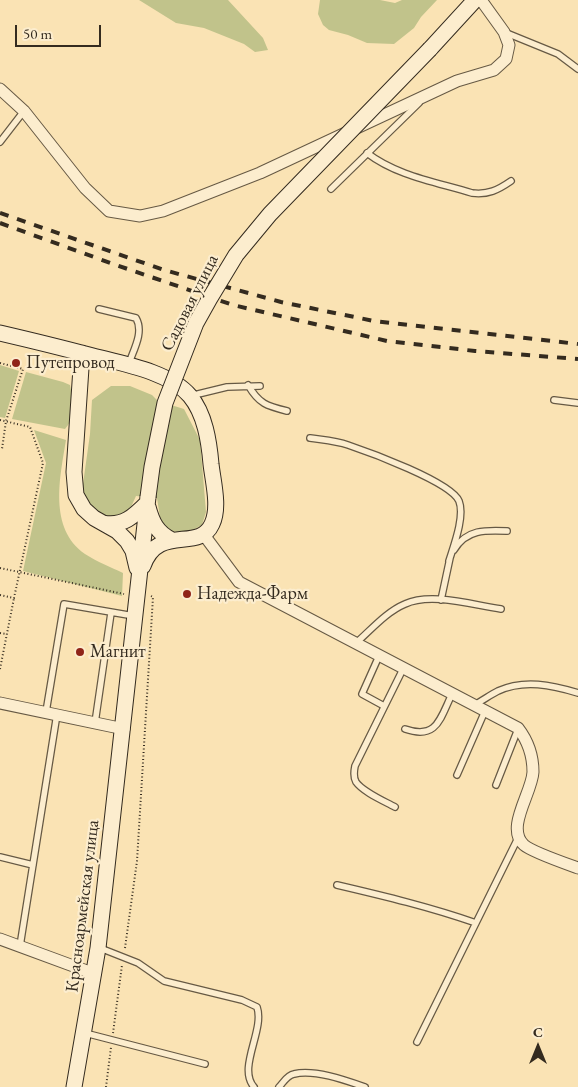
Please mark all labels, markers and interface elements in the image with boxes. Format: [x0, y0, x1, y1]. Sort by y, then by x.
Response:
scale bar [18, 15, 104, 47]
text: 50 m [23, 24, 52, 43]
street label: Садовая улица [156, 251, 224, 355]
place label: Путепровод [26, 352, 115, 374]
marker: Путепровод [10, 357, 22, 369]
place label: Надежда-Фарм [197, 583, 308, 605]
marker: Надежда-Фарм [181, 588, 193, 600]
place label: Магнит [90, 641, 146, 663]
marker: Магнит [74, 646, 86, 658]
street label: Красноармейская улица [62, 819, 104, 993]
north arrow [513, 1022, 563, 1072]
text: С [533, 1023, 543, 1041]

